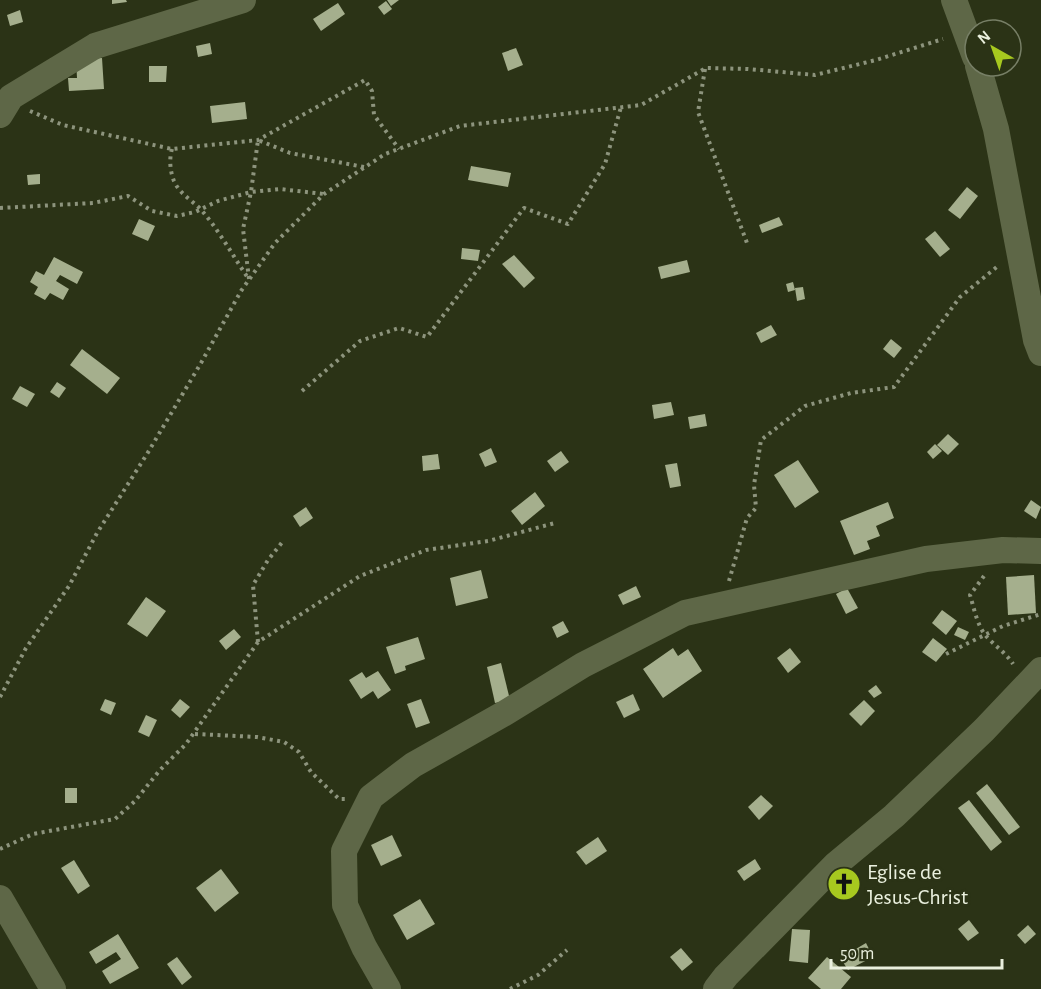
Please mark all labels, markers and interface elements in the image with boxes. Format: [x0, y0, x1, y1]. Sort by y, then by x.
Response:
north arrow [963, 18, 1023, 78]
text: N [975, 28, 993, 47]
place label: Eglise de Jesus-Christ [867, 861, 968, 908]
church icon: Eglise de Jesus-Christ [826, 866, 862, 902]
scale bar [831, 932, 1002, 970]
text: 50 m [840, 945, 874, 963]

